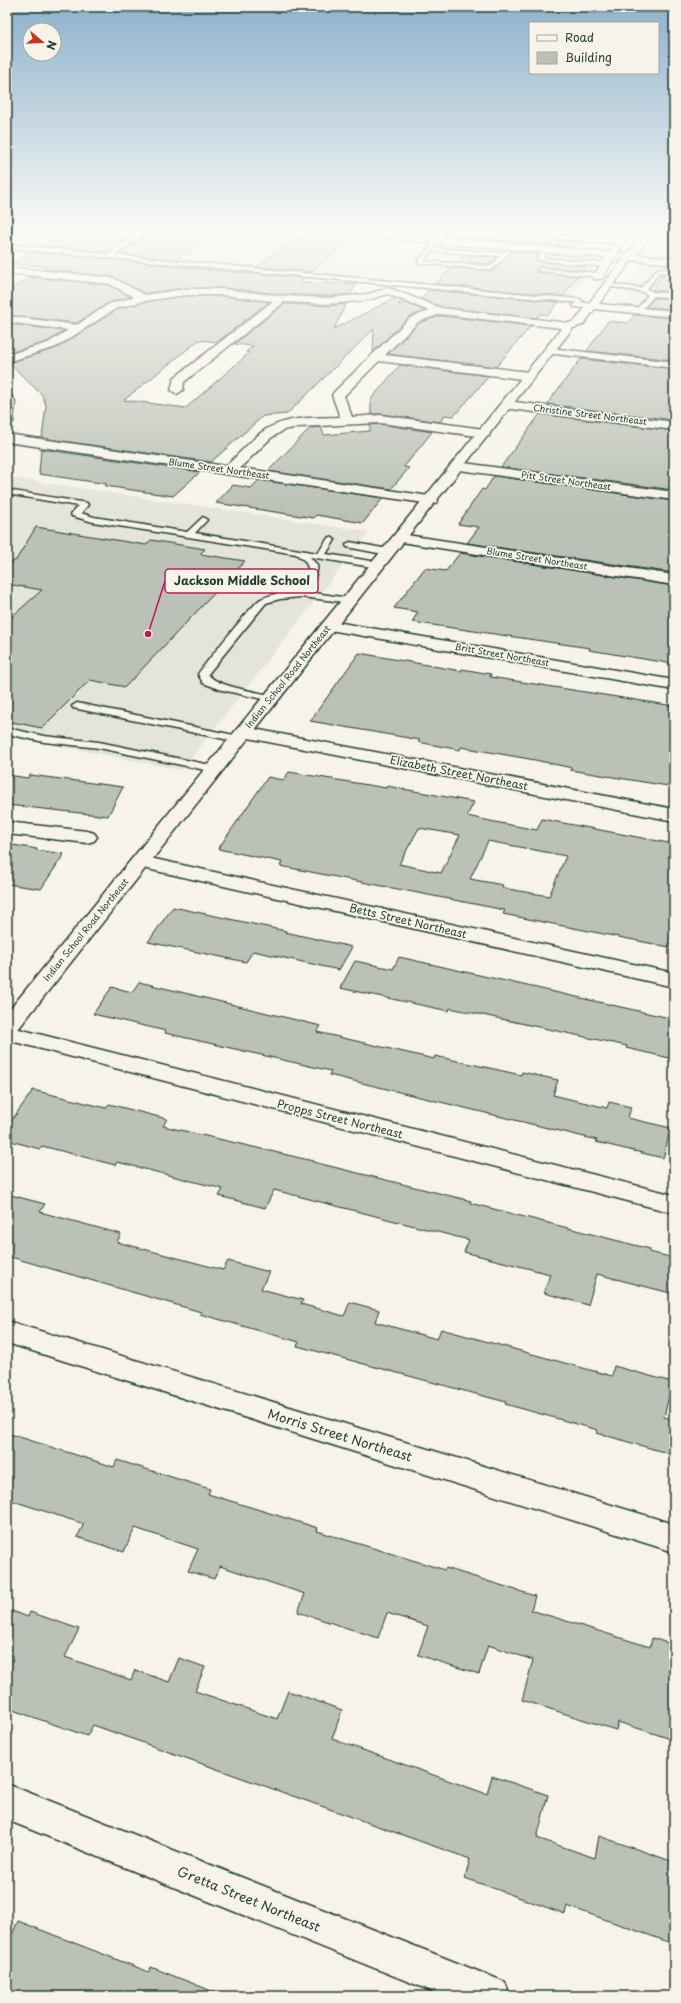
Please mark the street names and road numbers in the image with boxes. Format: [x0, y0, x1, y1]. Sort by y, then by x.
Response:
street label: Christine Street Northeast [533, 400, 648, 428]
street label: Blume Street Northeast [168, 454, 271, 482]
street label: Pitt Street Northeast [520, 467, 612, 493]
street label: Blume Street Northeast [486, 543, 589, 573]
street label: Indian School Road Northeast [241, 621, 334, 731]
street label: Britt Street Northeast [454, 639, 551, 669]
street label: Elizabeth Street Northeast [389, 751, 530, 794]
street label: Indian School Road Northeast [39, 874, 132, 984]
street label: Betts Street Northeast [348, 899, 469, 942]
street label: Propps Street Northeast [276, 1095, 405, 1142]
street label: Morris Street Northeast [266, 1403, 415, 1466]
street label: Gretta Street Northeast [175, 1861, 324, 1936]

